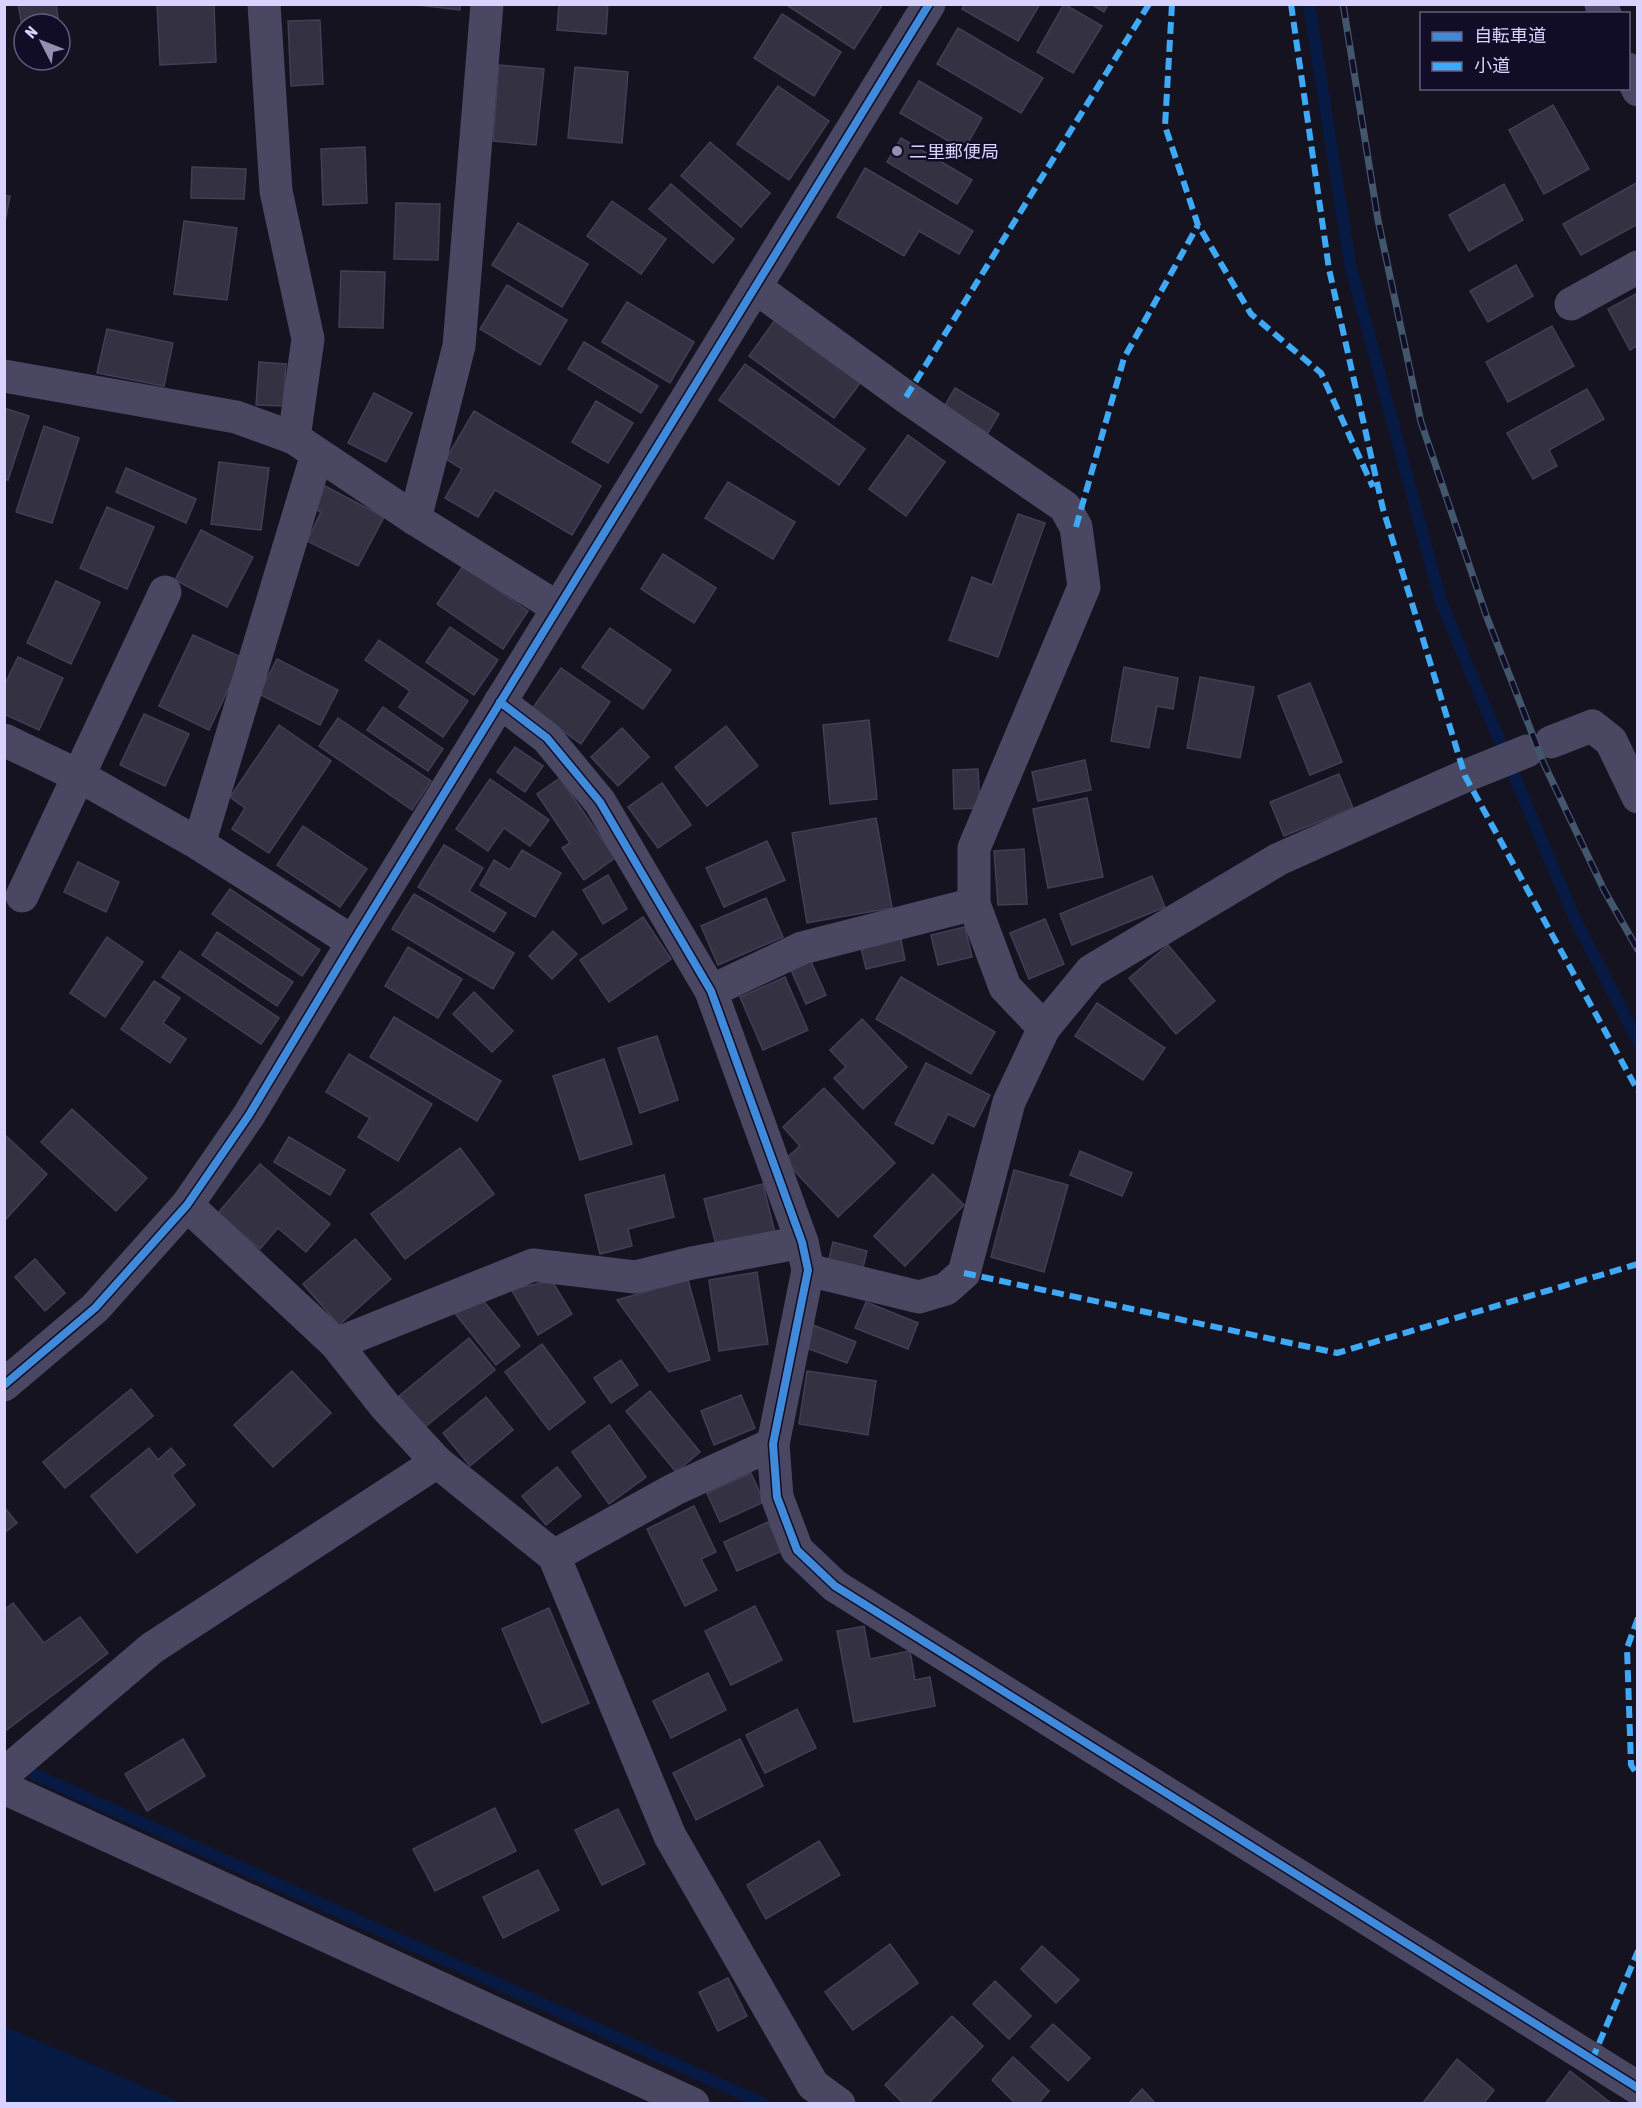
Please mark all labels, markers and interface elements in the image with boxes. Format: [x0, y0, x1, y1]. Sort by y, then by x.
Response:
north arrow [12, 12, 72, 72]
legend [1420, 12, 1630, 90]
text: N [21, 22, 41, 41]
text: 自転車道 [1474, 25, 1546, 46]
text: 小道 [1474, 55, 1510, 76]
place label: 二里郵便局 [909, 141, 999, 162]
marker: 二里郵便局 [890, 144, 904, 158]

